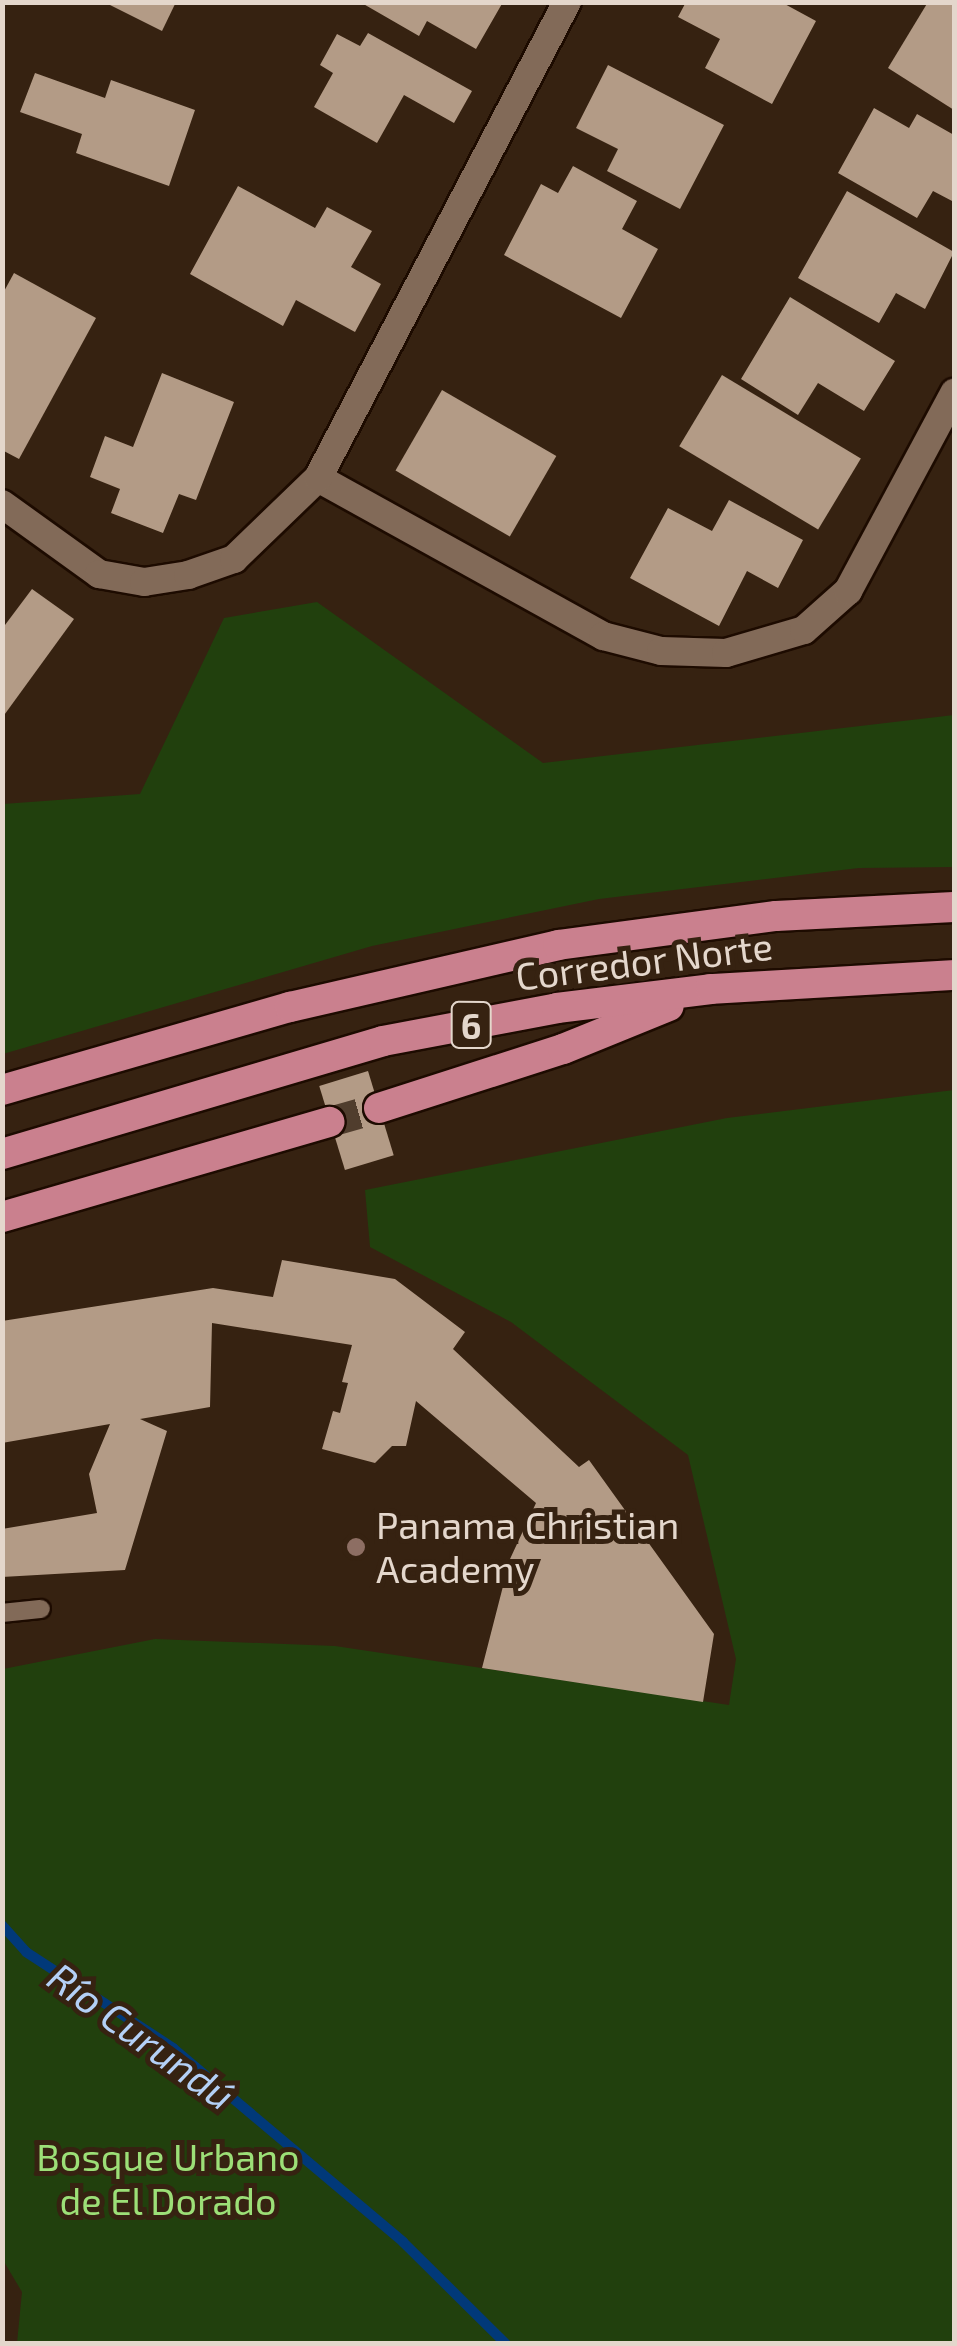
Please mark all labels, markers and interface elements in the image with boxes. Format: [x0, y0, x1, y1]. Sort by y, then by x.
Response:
street label: Corredor Norte [513, 923, 775, 999]
road number: 6 [448, 995, 494, 1055]
place label: Panama Christian Academy [376, 1502, 679, 1592]
marker: Panama Christian Academy [345, 1536, 367, 1558]
water label: Río Curundú [39, 1951, 245, 2119]
park label: Bosque Urbano de El Dorado [36, 2134, 300, 2224]

